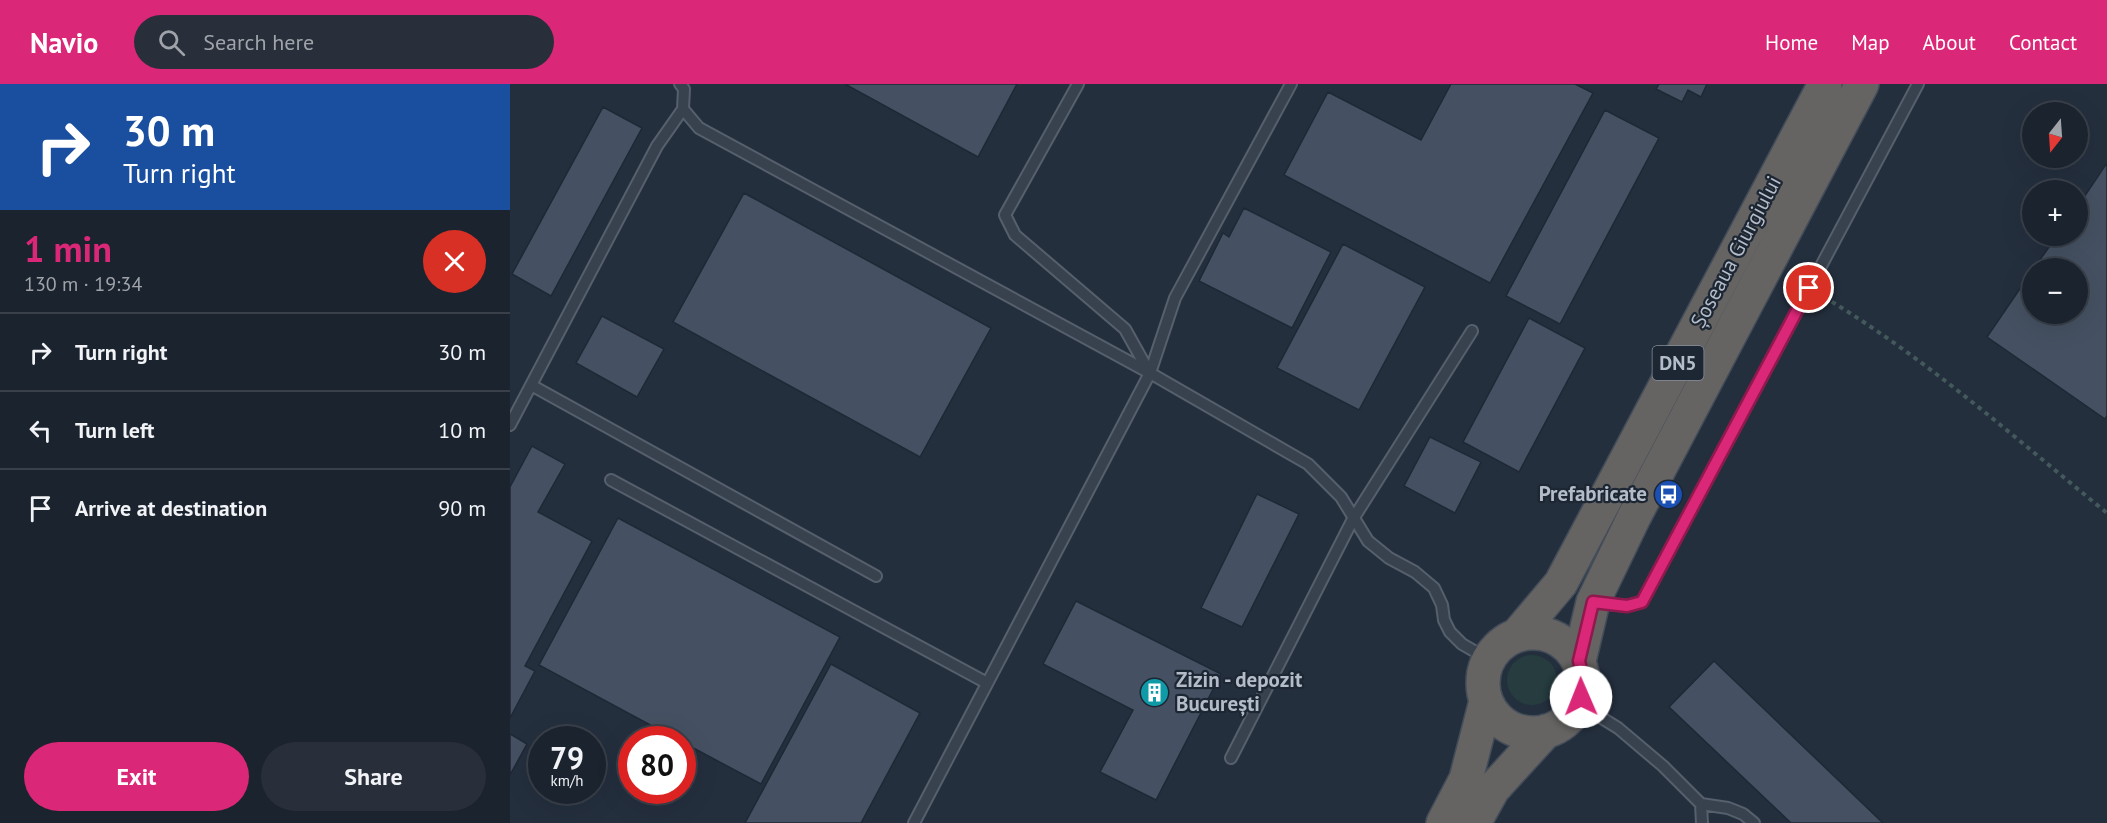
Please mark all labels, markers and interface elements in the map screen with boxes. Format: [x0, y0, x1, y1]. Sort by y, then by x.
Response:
search box [134, 15, 554, 69]
text: Navio [30, 24, 98, 61]
icon: search [155, 26, 188, 59]
text: Search here [203, 28, 314, 56]
text: Home [1765, 29, 1818, 56]
text: Map [1851, 29, 1890, 56]
text: About [1923, 29, 1976, 56]
text: Contact [2009, 29, 2077, 56]
north arrow [2022, 102, 2088, 168]
map controls [2022, 102, 2088, 324]
text: 30 m [123, 103, 215, 158]
icon: right [24, 108, 102, 186]
text: Turn right [123, 156, 236, 190]
street label: Șoseaua Giurgiului [1684, 171, 1787, 332]
button: + [2022, 180, 2088, 246]
text: 1 min [24, 225, 112, 272]
button: close [423, 230, 486, 293]
button: − [2022, 258, 2088, 324]
pin [1783, 262, 1834, 313]
text: 130 m · 19:34 [24, 271, 142, 297]
icon: arrive [1792, 271, 1825, 304]
icon: right [24, 336, 57, 369]
text: Turn right [75, 338, 167, 366]
text: 30 m [438, 338, 486, 366]
road number: DN5 [1652, 346, 1704, 380]
icon: left [24, 414, 57, 447]
text: Turn left [75, 416, 155, 444]
text: 10 m [438, 416, 486, 444]
bus stop icon: Prefabricate [1652, 478, 1684, 510]
place label: Prefabricate [1539, 480, 1647, 507]
icon: arrive [24, 492, 57, 525]
text: Arrive at destination [75, 494, 267, 522]
text: 90 m [438, 494, 486, 522]
position arrow [1549, 665, 1613, 729]
place label: Zizin - depozit București [1176, 666, 1303, 717]
building icon: Zizin - depozit București [1139, 676, 1171, 708]
speed limit sign: 80 [618, 726, 696, 804]
text: 79 [550, 738, 584, 777]
button: Exit [24, 742, 249, 811]
button: Share [261, 742, 486, 811]
text: km/h [551, 771, 583, 790]

